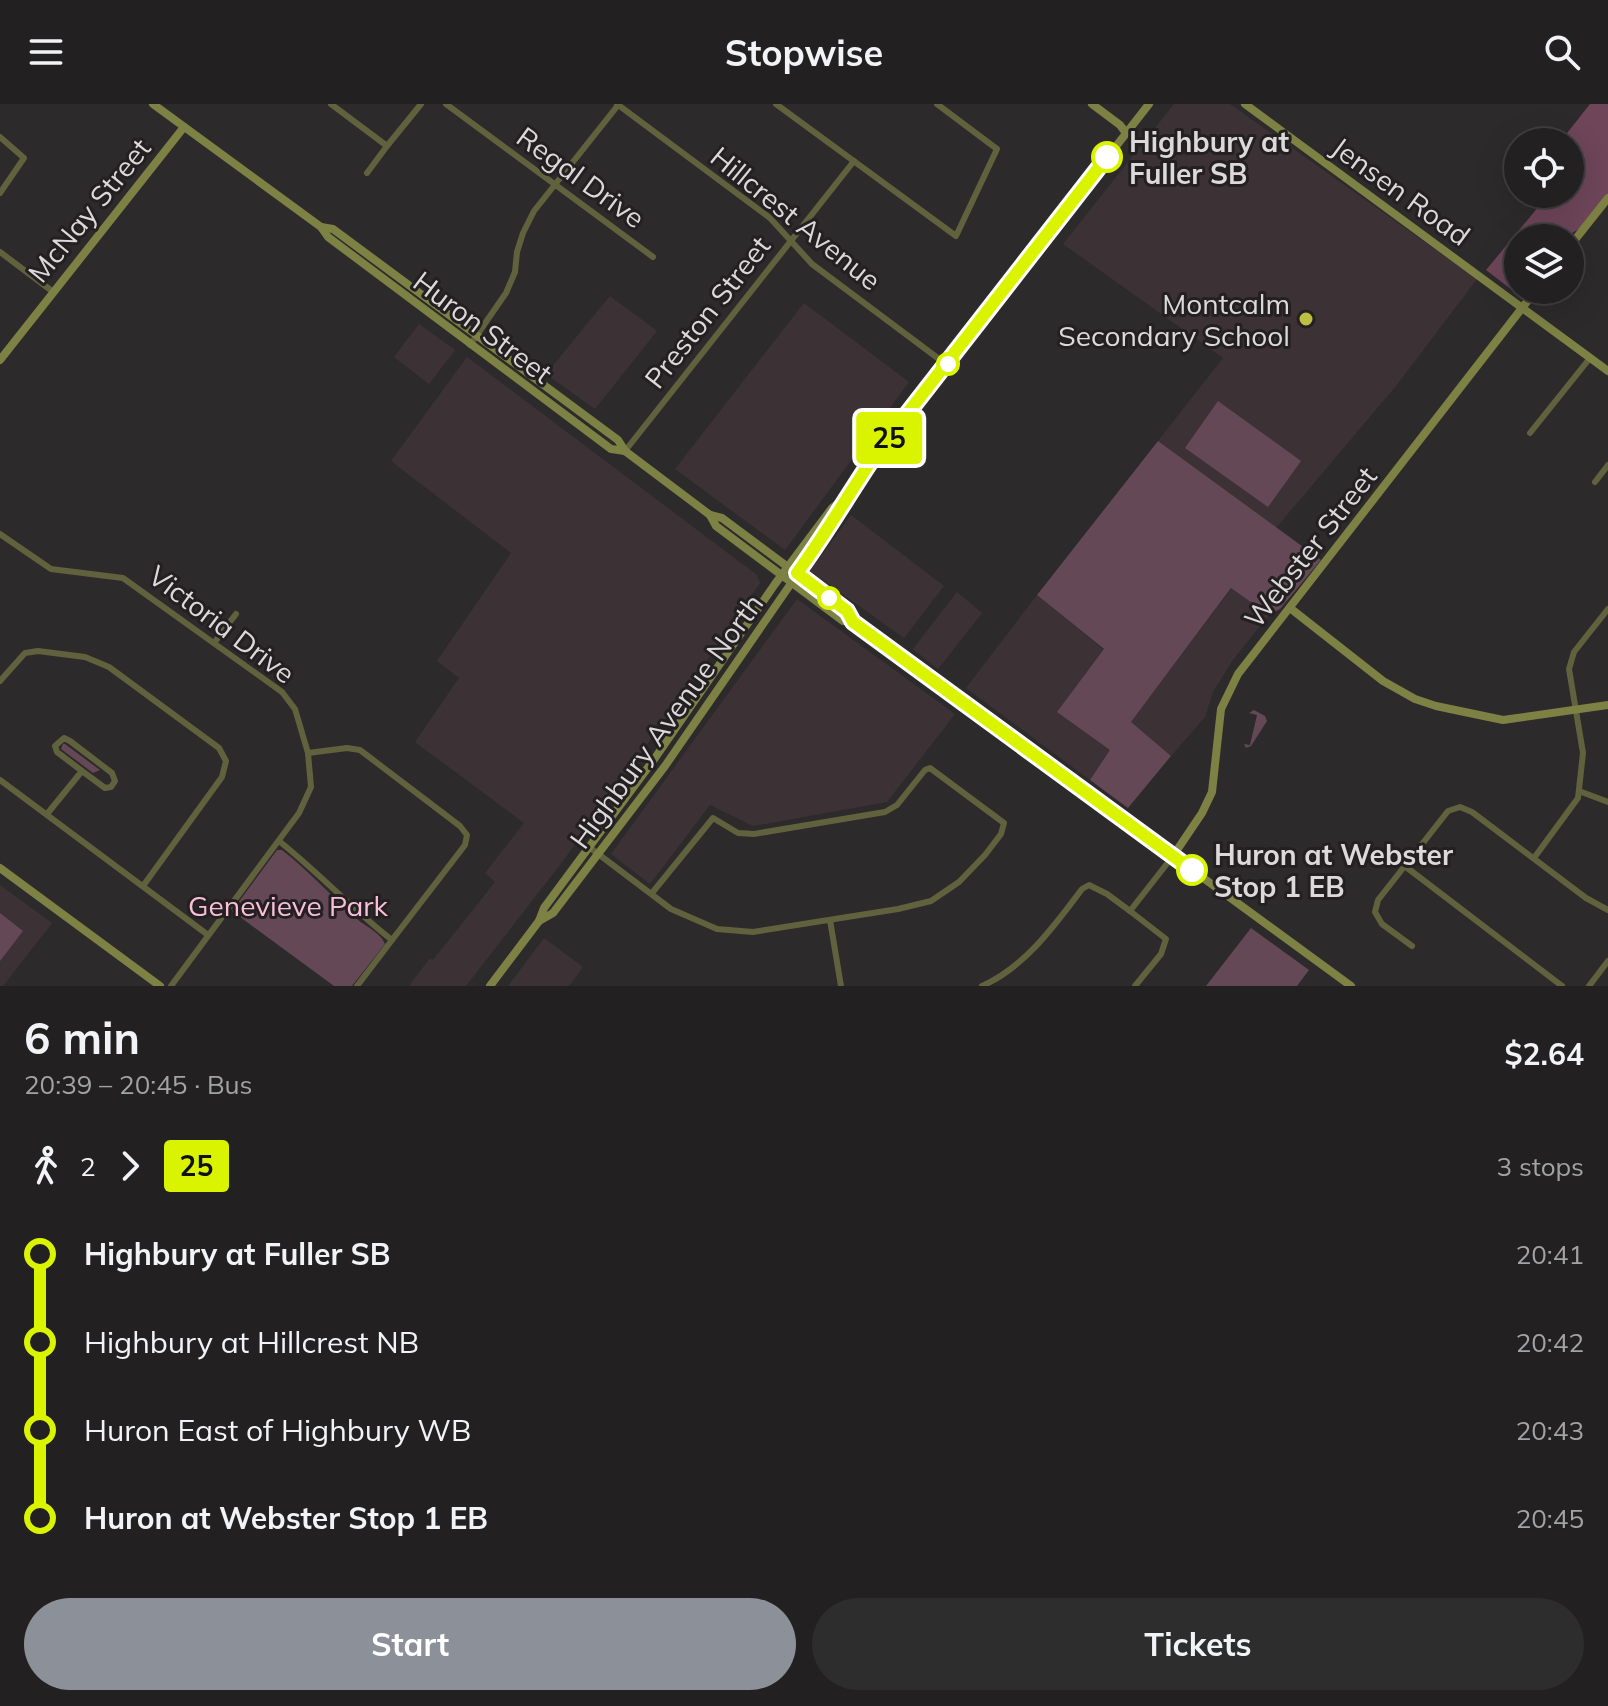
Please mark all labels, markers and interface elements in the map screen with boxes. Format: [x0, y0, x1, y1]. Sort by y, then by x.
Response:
icon: menu [24, 30, 68, 74]
text: Stopwise [725, 30, 883, 75]
icon: search [1540, 30, 1584, 74]
street label: Regal Drive [510, 119, 652, 235]
place label: Highbury at Fuller SB [1129, 124, 1289, 191]
map controls [1504, 128, 1584, 304]
button: locate [1504, 128, 1584, 208]
street label: Jensen Road [1325, 129, 1477, 253]
street label: McNay Street [20, 131, 158, 289]
street label: Hillcrest Avenue [704, 139, 888, 297]
marker: Highbury at Fuller SB [1092, 142, 1122, 172]
button: layers [1504, 224, 1584, 304]
street label: Preston Street [637, 229, 777, 395]
street label: Huron Street [407, 263, 559, 391]
place label: Montcalm Secondary School [1058, 286, 1290, 353]
marker: Montcalm Secondary School [1297, 310, 1315, 328]
unlabelled marker [937, 353, 959, 375]
line badge: 25 [853, 412, 925, 464]
text: 25 [872, 420, 906, 455]
street label: Webster Street [1236, 459, 1384, 635]
street label: Victoria Drive [142, 558, 302, 690]
street label: Highbury Avenue North [562, 587, 770, 855]
unlabelled marker [818, 587, 840, 609]
place label: Huron at Webster Stop 1 EB [1214, 837, 1453, 904]
marker: Huron at Webster Stop 1 EB [1177, 855, 1207, 885]
park label: Genevieve Park [188, 888, 389, 923]
text: 6 min [24, 1010, 140, 1065]
text: $2.64 [1505, 1035, 1584, 1073]
text: 20:39 – 20:45 · Bus [24, 1068, 253, 1101]
icon: walk [24, 1144, 68, 1188]
icon: forward [108, 1144, 152, 1188]
text: 25 [180, 1148, 213, 1183]
text: 2 [80, 1150, 96, 1183]
text: 3 stops [1497, 1150, 1584, 1183]
text: Highbury at Fuller SB [84, 1235, 390, 1273]
text: 20:41 [1516, 1238, 1584, 1271]
text: Highbury at Hillcrest NB [84, 1323, 419, 1361]
text: 20:42 [1516, 1326, 1584, 1359]
text: Huron East of Highbury WB [84, 1411, 471, 1449]
text: 20:43 [1516, 1414, 1584, 1447]
text: Huron at Webster Stop 1 EB [84, 1499, 488, 1537]
text: 20:45 [1516, 1502, 1584, 1535]
button: Start [24, 1598, 796, 1690]
button: Tickets [812, 1598, 1584, 1690]

